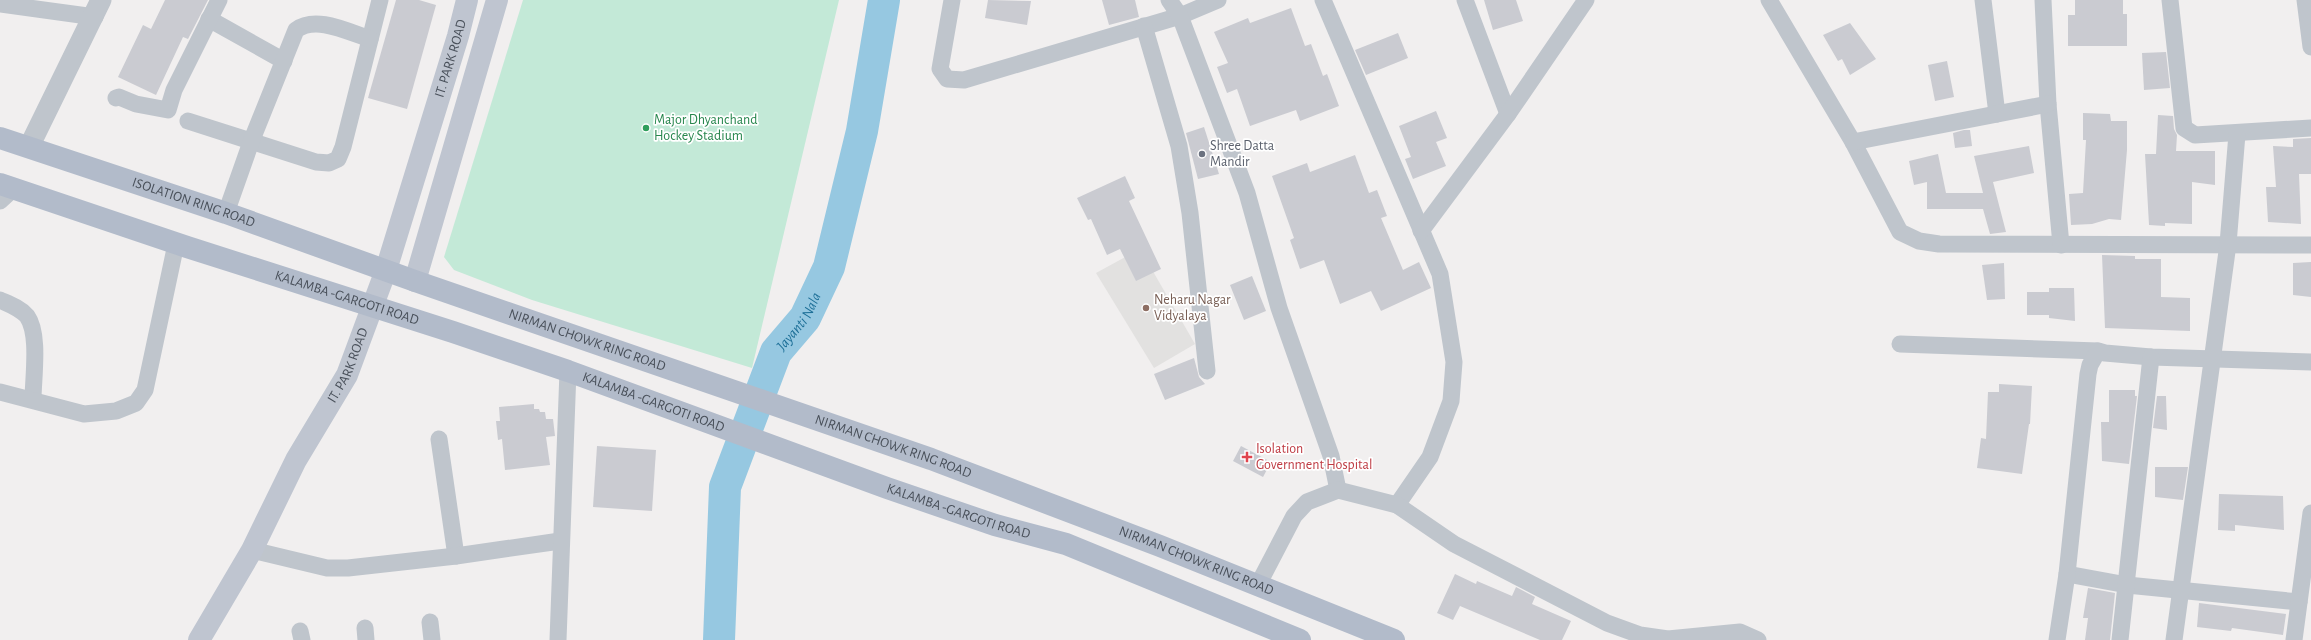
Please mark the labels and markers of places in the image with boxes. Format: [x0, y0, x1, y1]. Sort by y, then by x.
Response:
place label: Major Dhyanchand Hockey Stadium [654, 113, 758, 143]
marker: Major Dhyanchand Hockey Stadium [641, 123, 651, 133]
place label: Shree Datta Mandir [1210, 139, 1275, 169]
marker: Shree Datta Mandir [1197, 149, 1207, 159]
place label: Neharu Nagar Vidyalaya [1154, 293, 1231, 323]
marker: Neharu Nagar Vidyalaya [1141, 303, 1151, 313]
place label: Isolation Government Hospital [1256, 442, 1373, 472]
marker: Isolation Government Hospital [1241, 451, 1253, 463]

